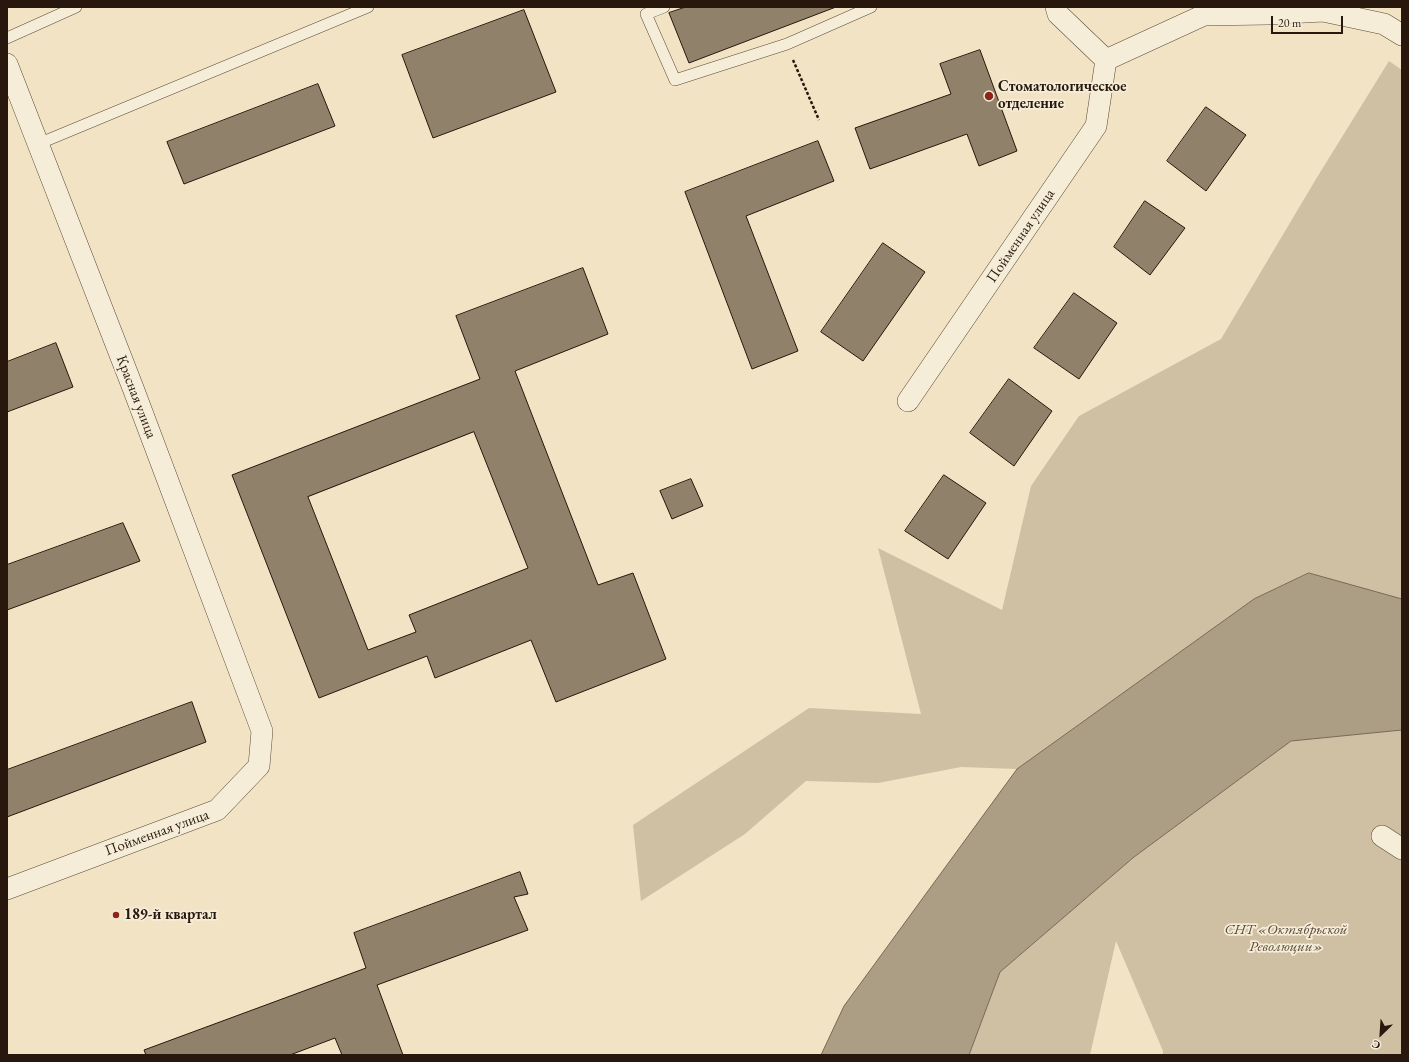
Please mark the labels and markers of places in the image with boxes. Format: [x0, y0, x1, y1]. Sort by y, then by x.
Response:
place label: Стоматологическое отделение [998, 78, 1126, 113]
marker: Стоматологическое отделение [983, 90, 995, 102]
place label: 189-й квартал [124, 906, 217, 924]
marker: 189-й квартал [111, 910, 121, 920]

